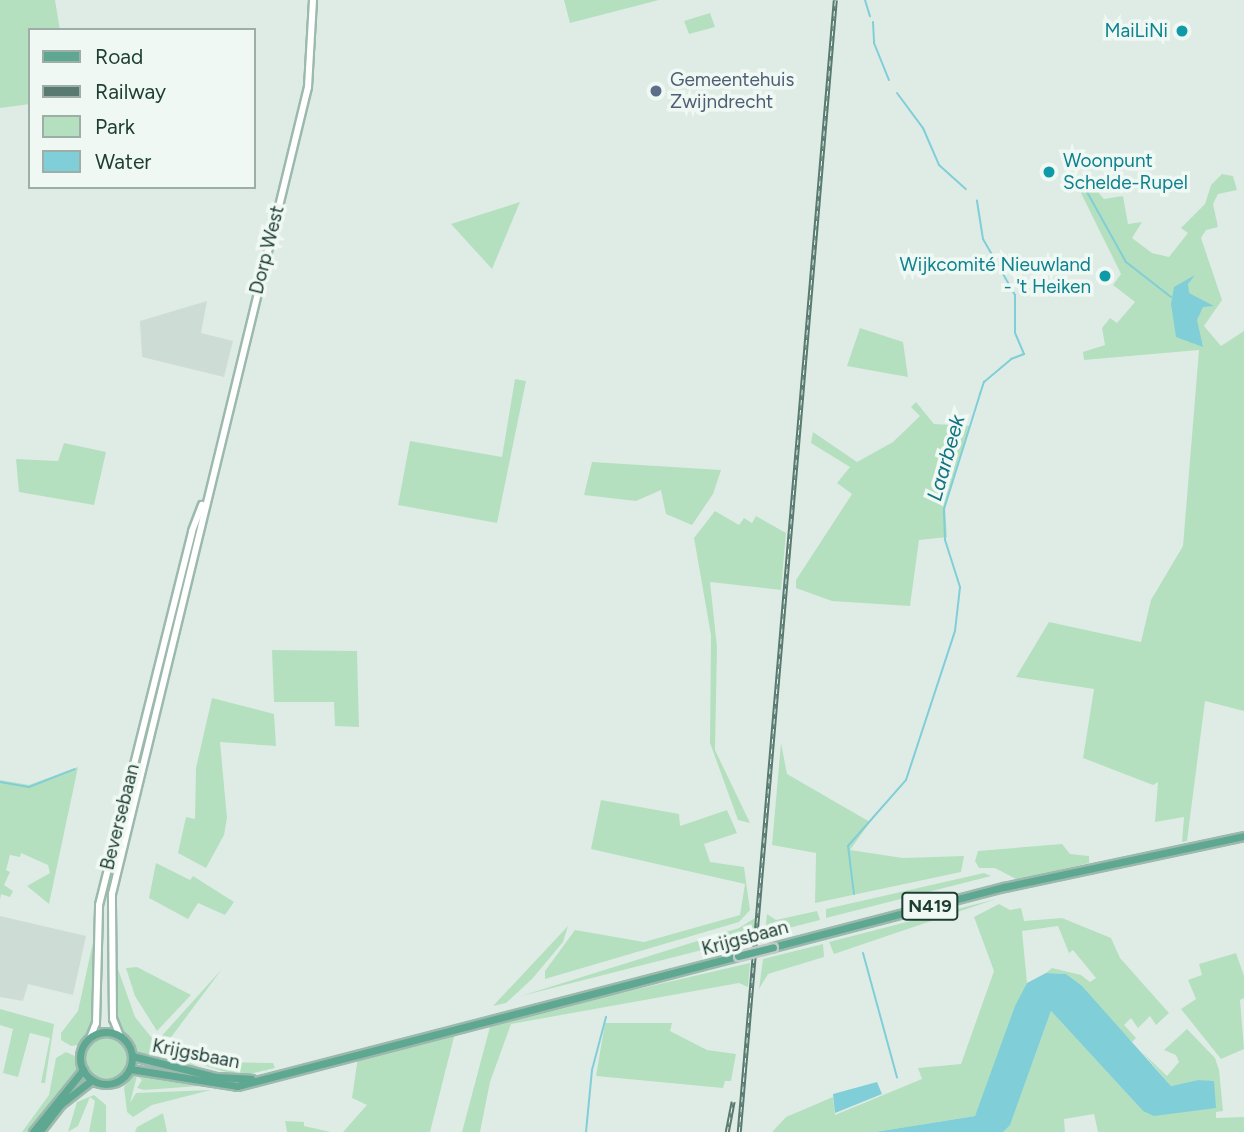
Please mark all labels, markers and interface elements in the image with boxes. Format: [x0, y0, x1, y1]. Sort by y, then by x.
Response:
place label: MaiLiNi [1104, 20, 1168, 42]
marker: MaiLiNi [1174, 23, 1190, 39]
legend [28, 28, 256, 189]
text: Road [95, 44, 143, 69]
place label: Gemeentehuis Zwijndrecht [670, 69, 794, 113]
text: Railway [95, 79, 166, 104]
marker: Gemeentehuis Zwijndrecht [648, 83, 664, 99]
text: Park [95, 114, 135, 139]
text: Water [95, 149, 151, 174]
place label: Woonpunt Schelde-Rupel [1063, 150, 1188, 194]
marker: Woonpunt Schelde-Rupel [1041, 164, 1057, 180]
street label: Dorp West [245, 203, 289, 297]
place label: Wijkcomité Nieuwland - 't Heiken [900, 254, 1091, 298]
marker: Wijkcomité Nieuwland - 't Heiken [1097, 268, 1113, 284]
water label: Laarbeek [922, 412, 970, 504]
street label: Beversebaan [96, 762, 144, 872]
road number: N419 [900, 891, 960, 920]
street label: Krijgsbaan [699, 916, 791, 960]
street label: Krijgsbaan [150, 1034, 242, 1074]

